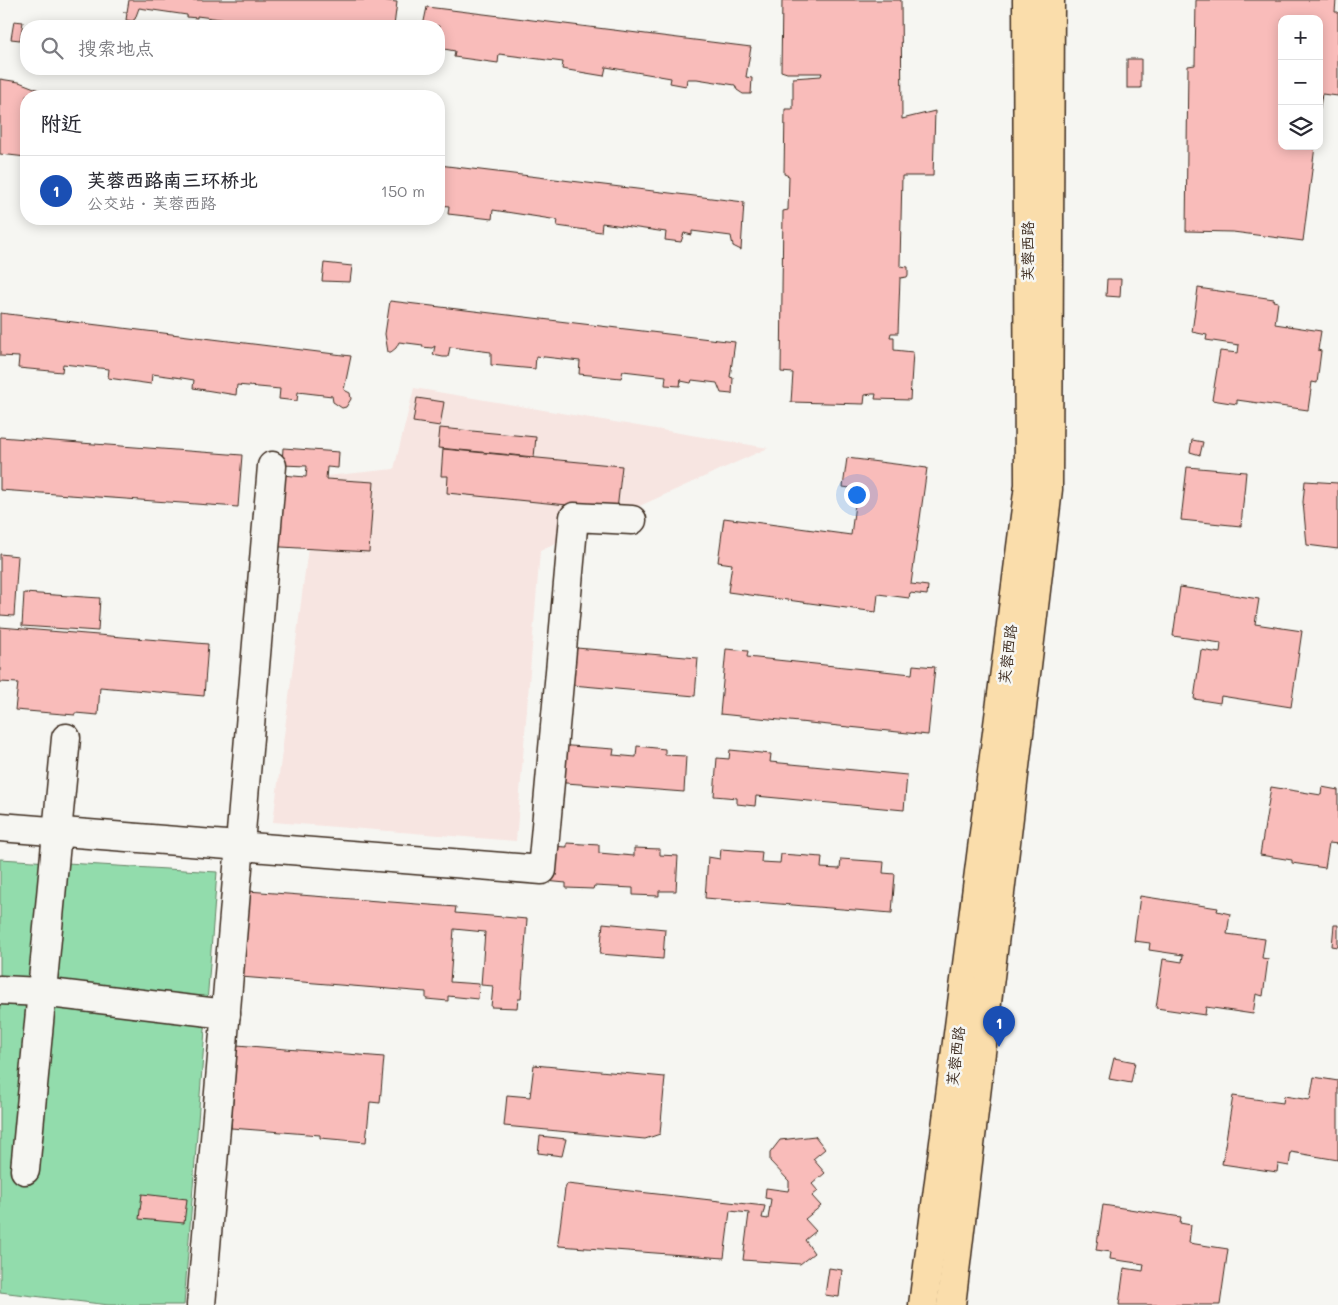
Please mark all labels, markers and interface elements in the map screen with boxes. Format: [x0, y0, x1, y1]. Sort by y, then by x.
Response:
map controls [1278, 15, 1323, 150]
button: + [1278, 15, 1323, 60]
search box [20, 20, 445, 75]
icon: search [38, 34, 66, 62]
text: 搜索地点 [78, 35, 154, 60]
button: − [1278, 60, 1323, 105]
button: layers [1278, 105, 1323, 150]
text: 附近 [40, 109, 82, 136]
text: 芙蓉西路南三环桥北 [87, 167, 258, 192]
text: 1 [52, 180, 60, 201]
text: 150 m [381, 180, 425, 201]
text: 公交站 · 芙蓉西路 [87, 192, 216, 213]
street label: 芙蓉西路 [1017, 221, 1037, 281]
your location [844, 482, 870, 508]
street label: 芙蓉西路 [993, 623, 1021, 685]
pin: 1 [983, 1006, 1015, 1047]
street label: 芙蓉西路 [941, 1025, 969, 1087]

